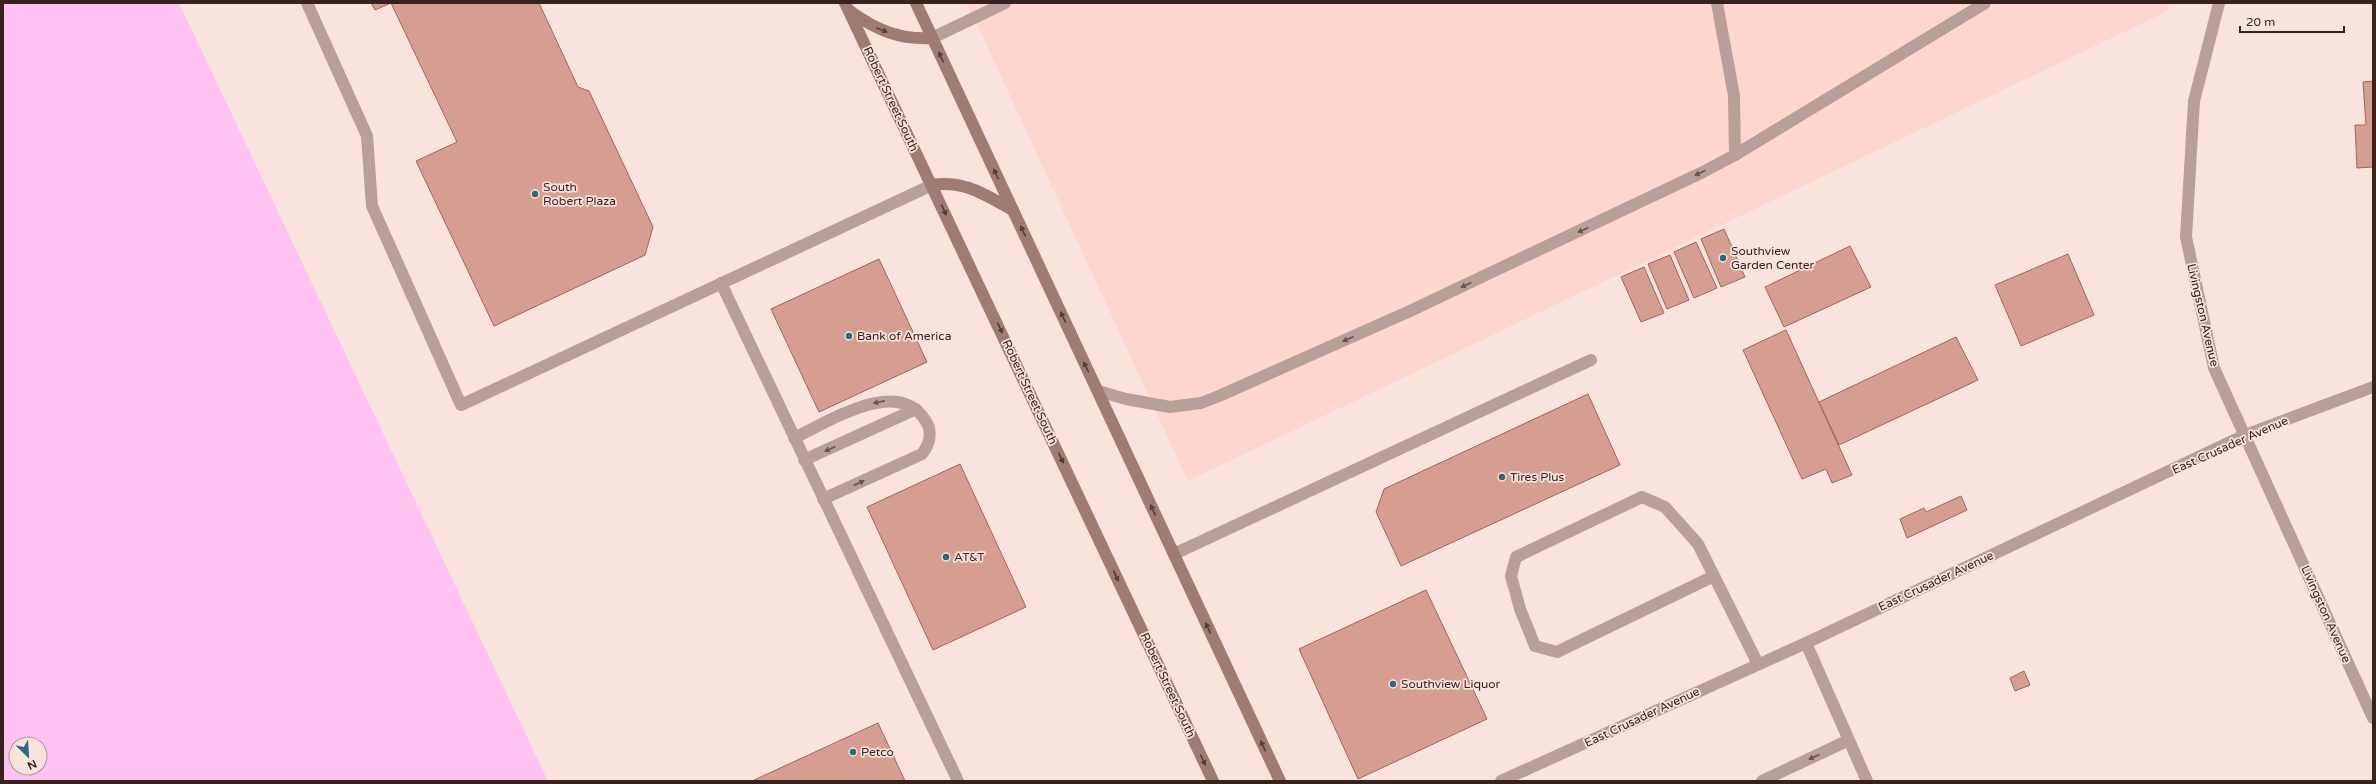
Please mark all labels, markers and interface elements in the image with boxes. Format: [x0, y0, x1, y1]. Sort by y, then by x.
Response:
scale bar [2240, 8, 2344, 34]
text: 20 m [2246, 15, 2275, 29]
one-way arrow [877, 28, 889, 34]
street label: Robert Street South [861, 44, 921, 154]
one-way arrow [938, 51, 944, 62]
one-way arrow [993, 169, 999, 180]
one-way arrow [1695, 170, 1706, 176]
place label: South Robert Plaza [543, 180, 616, 208]
marker: South Robert Plaza [530, 189, 540, 199]
one-way arrow [941, 205, 947, 216]
one-way arrow [1020, 225, 1026, 237]
one-way arrow [1578, 227, 1589, 233]
place label: Southview Garden Center [1731, 244, 1814, 272]
marker: Southview Garden Center [1718, 253, 1728, 263]
street label: Livingston Avenue [2184, 262, 2222, 368]
one-way arrow [1460, 282, 1471, 288]
one-way arrow [1060, 311, 1066, 322]
one-way arrow [997, 322, 1003, 333]
place label: Bank of America [857, 329, 951, 343]
marker: Bank of America [844, 331, 854, 341]
street label: Robert Street South [1000, 337, 1060, 447]
one-way arrow [1341, 337, 1353, 343]
one-way arrow [1083, 361, 1090, 373]
one-way arrow [873, 399, 885, 405]
street label: East Crusader Avenue [2170, 413, 2290, 477]
one-way arrow [824, 446, 835, 452]
one-way arrow [1058, 452, 1064, 464]
place label: Tires Plus [1510, 470, 1565, 484]
marker: Tires Plus [1497, 472, 1507, 482]
one-way arrow [853, 480, 864, 486]
one-way arrow [1150, 505, 1156, 516]
street label: East Crusader Avenue [1876, 548, 1996, 614]
place label: AT&T [954, 550, 985, 564]
marker: AT&T [941, 552, 951, 562]
street label: Livingston Avenue [2298, 563, 2354, 665]
one-way arrow [1113, 570, 1119, 581]
one-way arrow [1205, 622, 1211, 634]
street label: Robert Street South [1138, 630, 1198, 740]
place label: Southview Liquor [1401, 677, 1501, 691]
marker: Southview Liquor [1388, 679, 1398, 689]
street label: East Crusader Avenue [1582, 684, 1702, 750]
north arrow [8, 736, 48, 776]
one-way arrow [1260, 739, 1266, 751]
place label: Petco [861, 745, 894, 759]
marker: Petco [848, 747, 858, 757]
one-way arrow [1808, 754, 1819, 760]
one-way arrow [1200, 755, 1206, 766]
text: N [25, 757, 39, 772]

